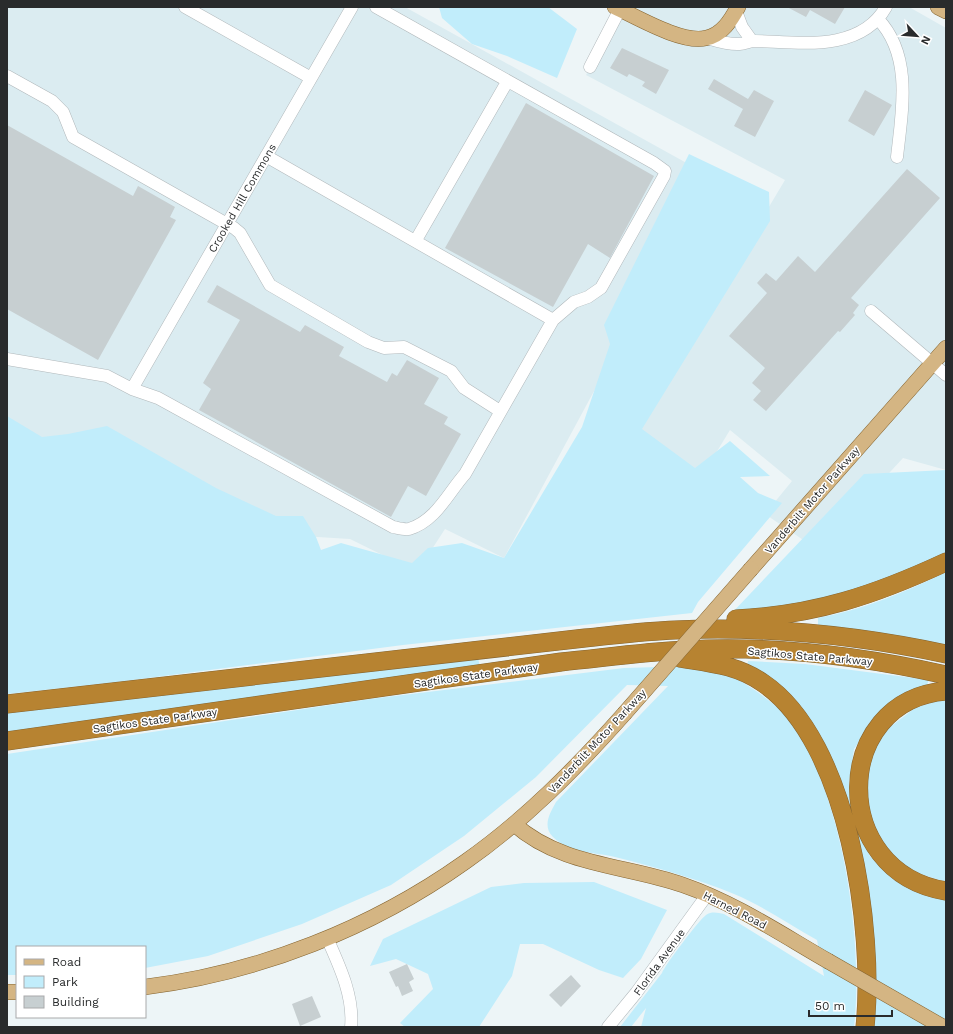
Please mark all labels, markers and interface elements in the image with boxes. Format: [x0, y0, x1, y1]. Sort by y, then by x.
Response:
north arrow [897, 16, 937, 56]
text: N [918, 34, 933, 47]
street label: Crooked Hill Commons [206, 141, 279, 255]
street label: Vanderbilt Motor Parkway [762, 444, 863, 557]
street label: Sagtikos State Parkway [747, 645, 873, 668]
street label: Sagtikos State Parkway [413, 660, 539, 691]
street label: Vanderbilt Motor Parkway [546, 686, 649, 796]
street label: Sagtikos State Parkway [92, 705, 218, 736]
street label: Harned Road [701, 889, 769, 932]
street label: Florida Avenue [631, 926, 688, 998]
legend [16, 946, 146, 1018]
text: Road [52, 955, 81, 969]
text: Park [52, 975, 78, 989]
scale bar [809, 992, 892, 1018]
text: Building [52, 995, 99, 1009]
text: 50 m [815, 999, 845, 1013]

